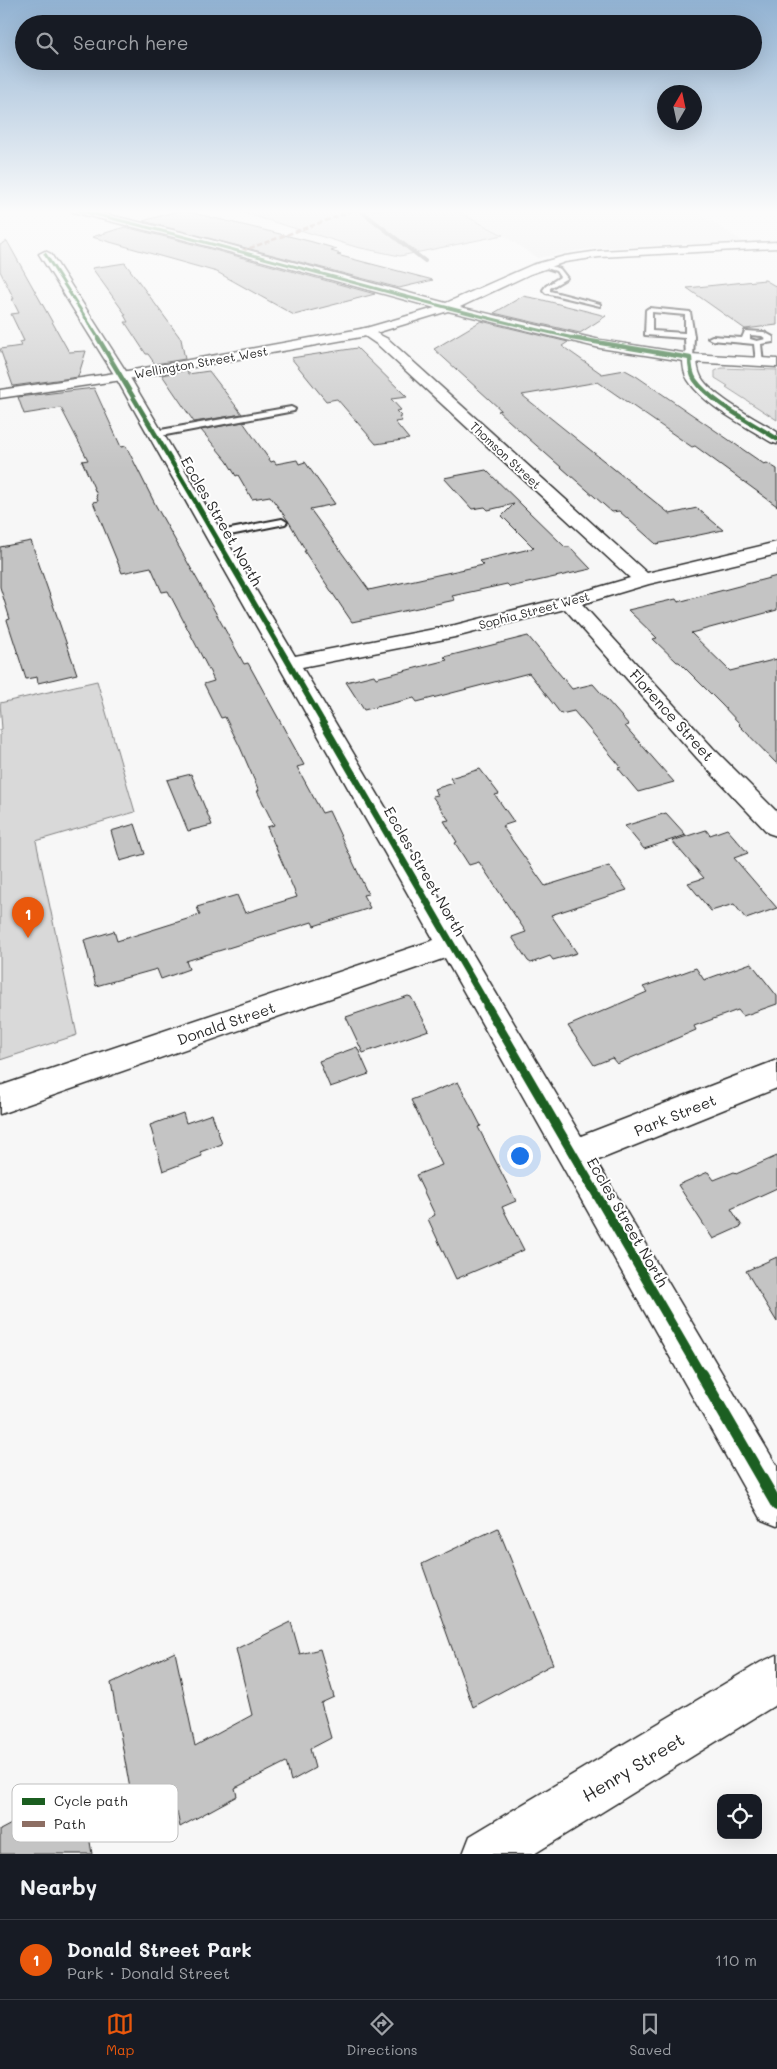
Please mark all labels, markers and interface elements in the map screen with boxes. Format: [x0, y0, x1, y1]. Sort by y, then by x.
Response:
search box [15, 15, 762, 70]
icon: search [33, 29, 61, 57]
text: Search here [73, 30, 189, 55]
north arrow [657, 85, 702, 130]
street label: Wellington Street West [133, 342, 269, 382]
street label: Thomson Street [467, 418, 545, 492]
street label: Eccles Street North [177, 453, 267, 589]
street label: Sophia Street West [477, 587, 591, 633]
street label: Florence Street [625, 665, 719, 765]
street label: Eccles Street North [380, 803, 470, 939]
pin: 1 [12, 897, 44, 938]
street label: Donald Street [174, 997, 278, 1049]
street label: Park Street [631, 1090, 719, 1140]
your location [507, 1143, 533, 1169]
street label: Eccles Street North [583, 1154, 673, 1290]
street label: Henry Street [577, 1727, 689, 1807]
legend [12, 1784, 178, 1842]
text: Cycle path [54, 1791, 128, 1810]
map controls [717, 1794, 762, 1839]
button: locate [717, 1794, 762, 1839]
text: Path [54, 1814, 85, 1833]
text: Nearby [20, 1873, 97, 1900]
text: Donald Street Park [67, 1937, 252, 1962]
text: 1 [32, 1949, 40, 1970]
text: 110 m [715, 1949, 757, 1970]
text: Park · Donald Street [67, 1962, 230, 1983]
tab: Map [106, 2010, 134, 2059]
tab: Directions [346, 2010, 418, 2059]
tab: Saved [629, 2010, 671, 2059]

